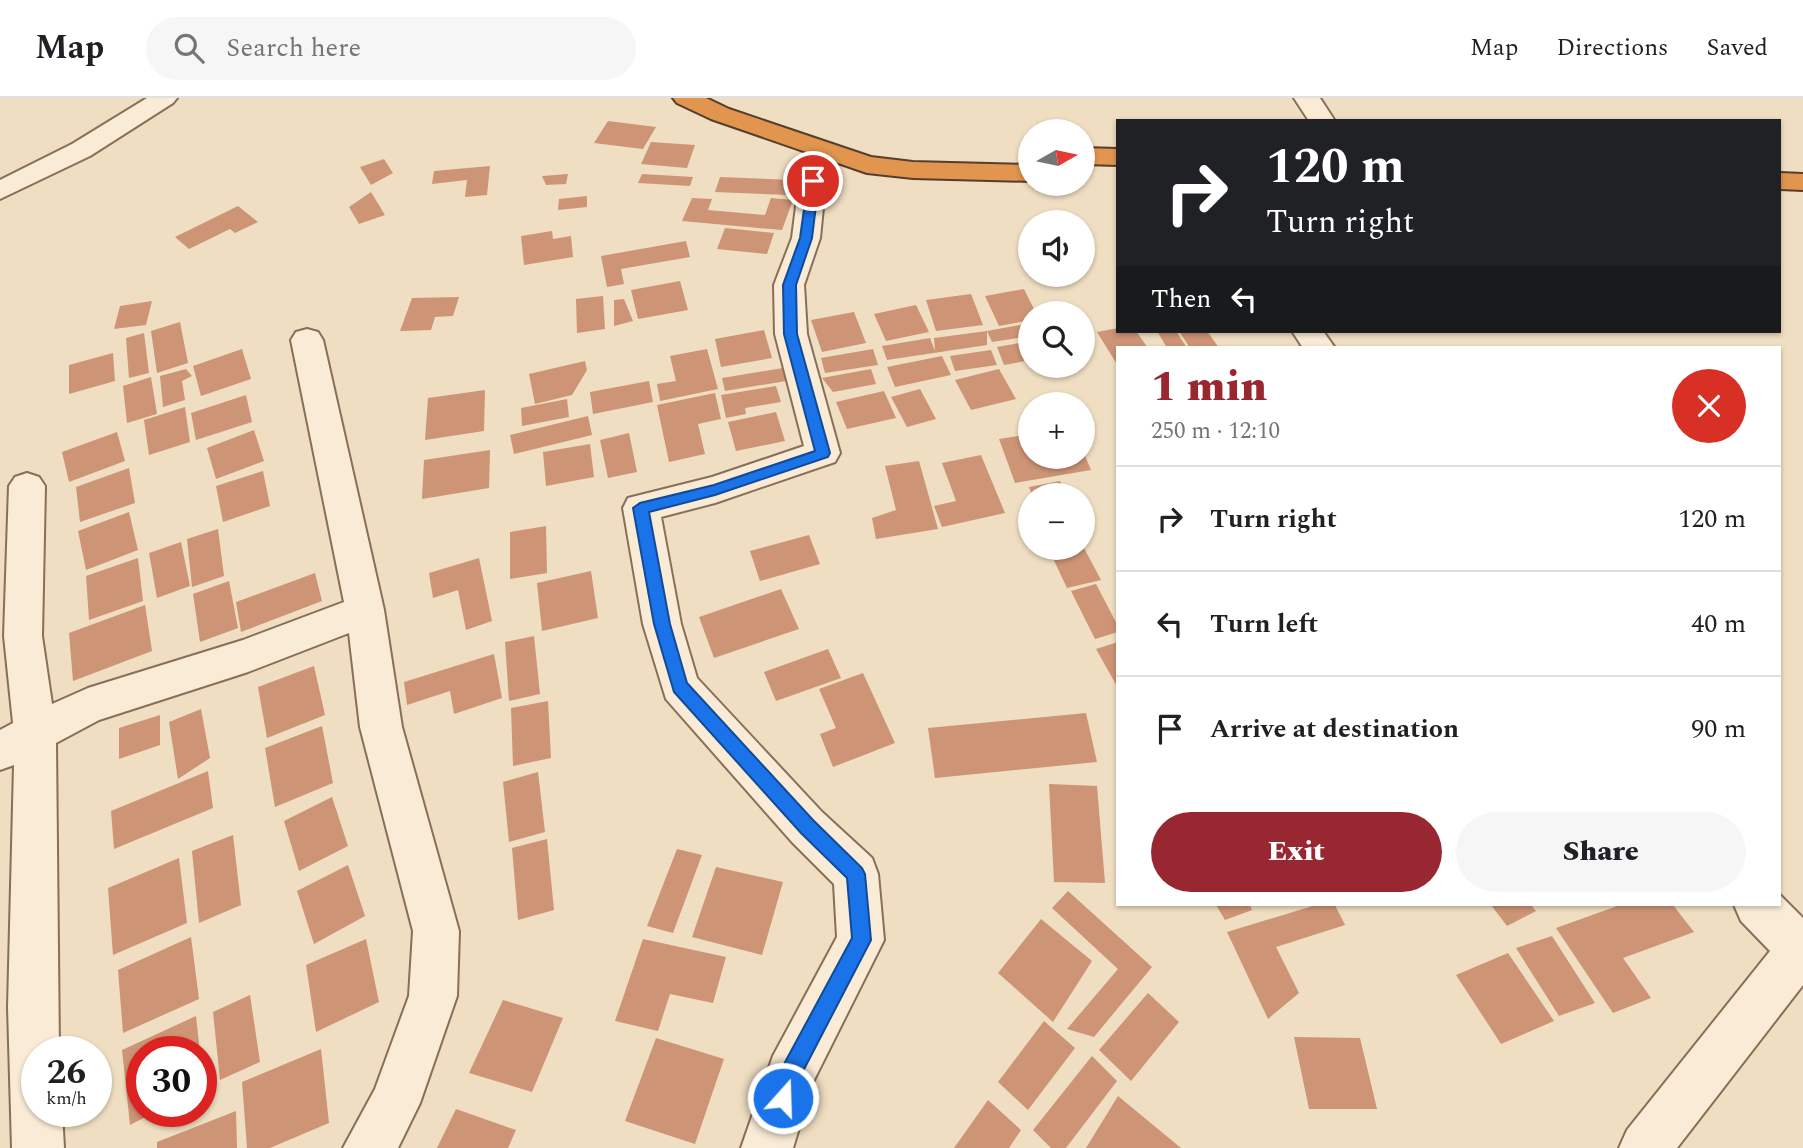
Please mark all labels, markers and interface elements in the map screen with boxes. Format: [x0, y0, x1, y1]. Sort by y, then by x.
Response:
search box [146, 17, 636, 80]
text: Map [35, 23, 104, 73]
text: Search here [226, 28, 361, 68]
icon: search [170, 29, 208, 67]
text: Map [1470, 30, 1518, 66]
text: Directions [1556, 30, 1668, 66]
text: Saved [1706, 30, 1768, 66]
north arrow [1018, 119, 1096, 196]
map controls [1018, 119, 1095, 560]
text: 120 m [1266, 130, 1405, 205]
icon: right [1151, 147, 1242, 238]
pin [783, 151, 843, 211]
icon: arrive [794, 162, 832, 200]
text: Turn right [1266, 198, 1414, 247]
button: sound [1018, 210, 1095, 287]
text: Then [1151, 279, 1211, 319]
icon: left [1225, 280, 1263, 318]
button: search [1018, 301, 1095, 378]
text: 1 min [1151, 356, 1267, 419]
button: close [1672, 369, 1746, 443]
button: + [1018, 392, 1095, 469]
text: 250 m · 12:10 [1151, 414, 1280, 449]
button: − [1018, 483, 1095, 560]
text: Turn right [1210, 499, 1337, 539]
text: 120 m [1678, 499, 1746, 539]
icon: right [1151, 500, 1189, 538]
text: Turn left [1210, 604, 1318, 644]
text: 40 m [1691, 604, 1746, 644]
icon: left [1151, 605, 1189, 643]
text: Arrive at destination [1210, 709, 1459, 749]
text: 90 m [1691, 709, 1746, 749]
icon: arrive [1151, 710, 1189, 748]
button: Exit [1151, 812, 1442, 892]
button: Share [1456, 812, 1746, 892]
speed limit sign: 30 [126, 1036, 217, 1127]
text: 26 [47, 1046, 86, 1099]
position arrow [746, 1061, 820, 1135]
text: km/h [46, 1085, 87, 1112]

